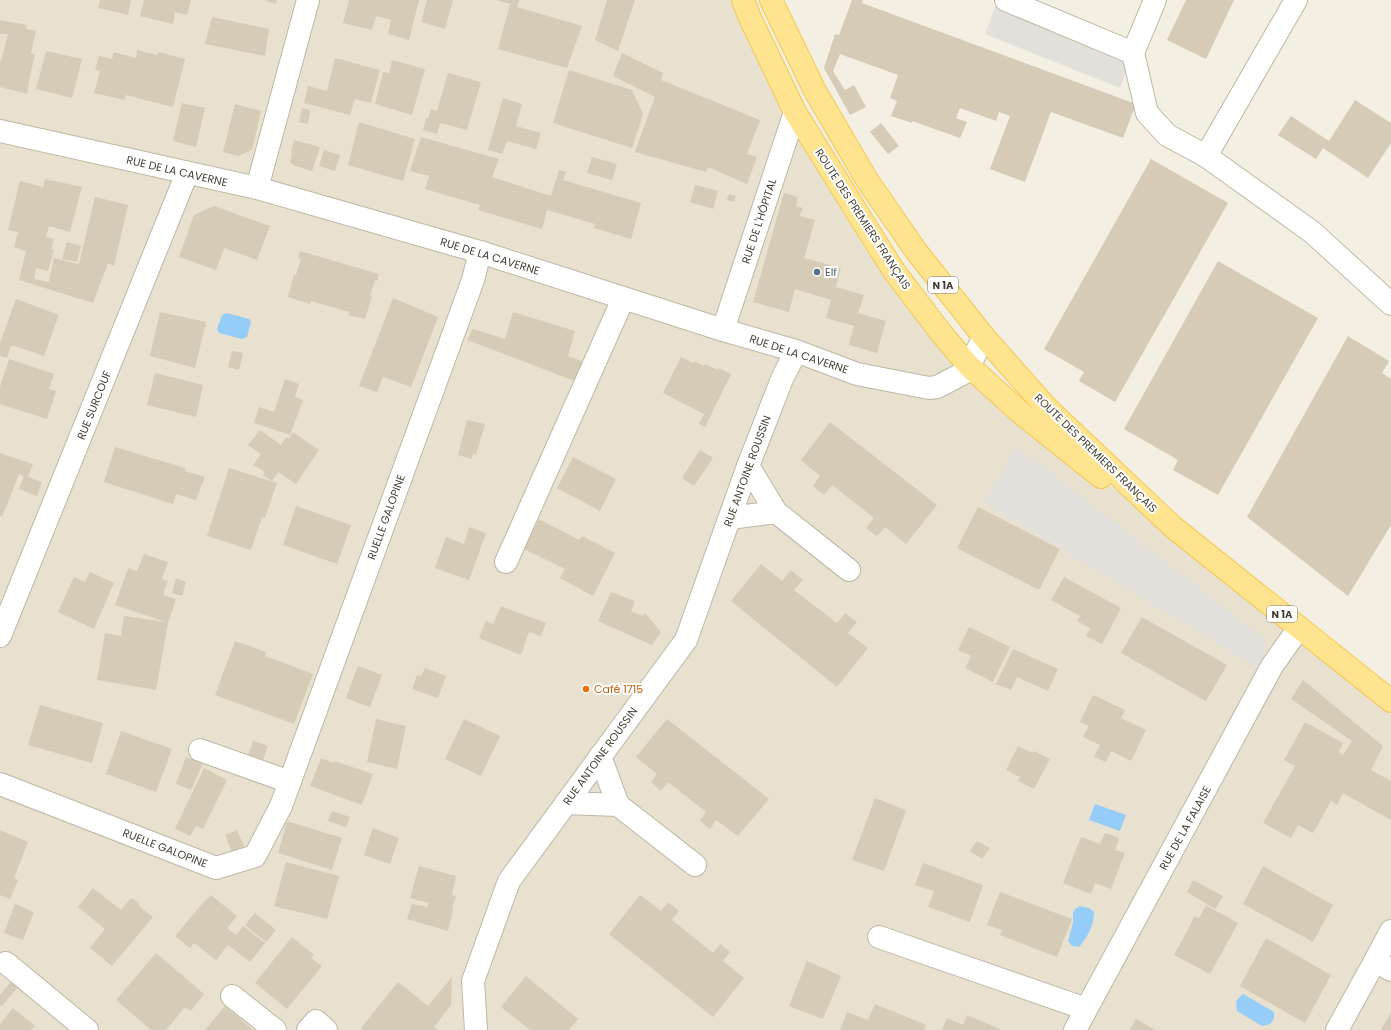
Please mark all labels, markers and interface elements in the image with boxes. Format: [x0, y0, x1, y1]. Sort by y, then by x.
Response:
street label: ROUTE DES PREMIERS FRANÇAIS [811, 145, 915, 293]
street label: RUE DE LA CAVERNE [125, 152, 229, 190]
street label: RUE DE L'HÔPITAL [738, 176, 780, 266]
street label: RUE DE LA CAVERNE [438, 233, 542, 279]
place label: Elf [825, 264, 837, 280]
marker: Elf [812, 267, 822, 277]
road number: N 1A [928, 277, 958, 293]
street label: RUE DE LA CAVERNE [747, 330, 851, 378]
street label: RUE SURCOUF [73, 368, 115, 442]
street label: ROUTE DES PREMIERS FRANÇAIS [1031, 390, 1161, 516]
street label: RUE ANTOINE ROUSSIN [719, 413, 775, 529]
street label: RUELLE GALOPINE [363, 472, 409, 562]
road number: N 1A [1267, 606, 1297, 622]
place label: Café 1715 [594, 681, 643, 697]
marker: Café 1715 [581, 684, 591, 694]
street label: RUE ANTOINE ROUSSIN [559, 704, 641, 808]
street label: RUE DE LA FALAISE [1155, 783, 1215, 873]
street label: RUELLE GALOPINE [120, 824, 210, 872]

